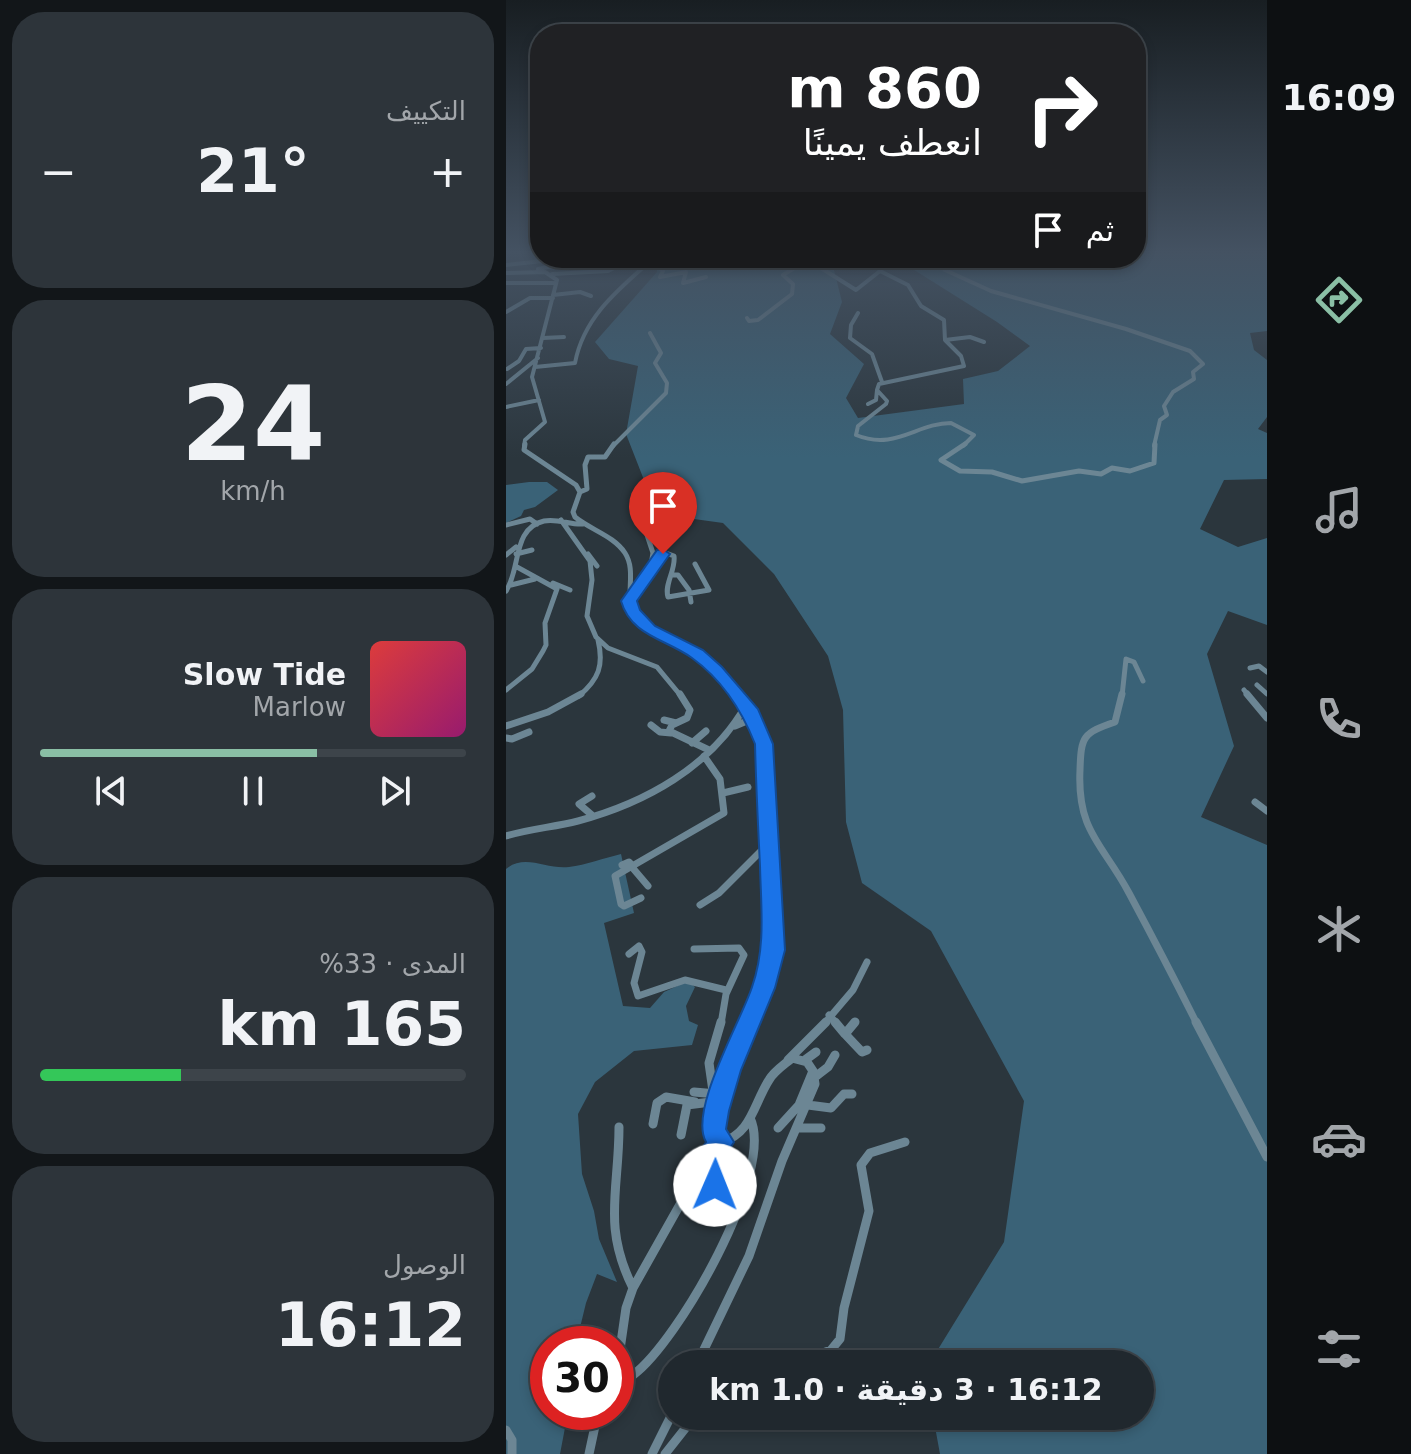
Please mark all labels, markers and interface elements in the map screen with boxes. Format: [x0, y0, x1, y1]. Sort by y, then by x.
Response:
text: 860 m [787, 55, 982, 120]
icon: right [1010, 56, 1114, 160]
text: 16:09 [1282, 77, 1396, 118]
text: التكييف [386, 96, 466, 126]
text: انعطف يمينًا [803, 122, 982, 163]
text: 21° [196, 136, 310, 206]
text: − [40, 146, 77, 197]
text: + [429, 146, 466, 197]
icon: arrive [1026, 208, 1070, 252]
text: ثم [1086, 213, 1114, 248]
icon: directions [1311, 272, 1367, 328]
text: 24 [181, 363, 325, 485]
pin [629, 472, 697, 554]
text: km/h [220, 476, 286, 506]
icon: music [1311, 482, 1367, 538]
icon: arrive [641, 484, 685, 528]
text: Slow Tide [183, 657, 346, 692]
icon: phone [1311, 691, 1367, 747]
text: Marlow [253, 692, 346, 722]
icon: previous [89, 769, 133, 813]
icon: pause [231, 769, 275, 813]
icon: next [373, 769, 417, 813]
icon: climate [1311, 901, 1367, 957]
text: المدى · 33% [319, 949, 466, 979]
text: 165 km [217, 989, 466, 1059]
icon: car [1311, 1111, 1367, 1167]
position arrow [673, 1143, 757, 1227]
text: الوصول [383, 1250, 466, 1280]
text: 16:12 [275, 1290, 466, 1360]
icon: filters [1311, 1321, 1367, 1377]
speed limit sign: 30 [530, 1326, 634, 1430]
text: 16:12 · 3 دقيقة · 1.0 km [709, 1372, 1103, 1407]

